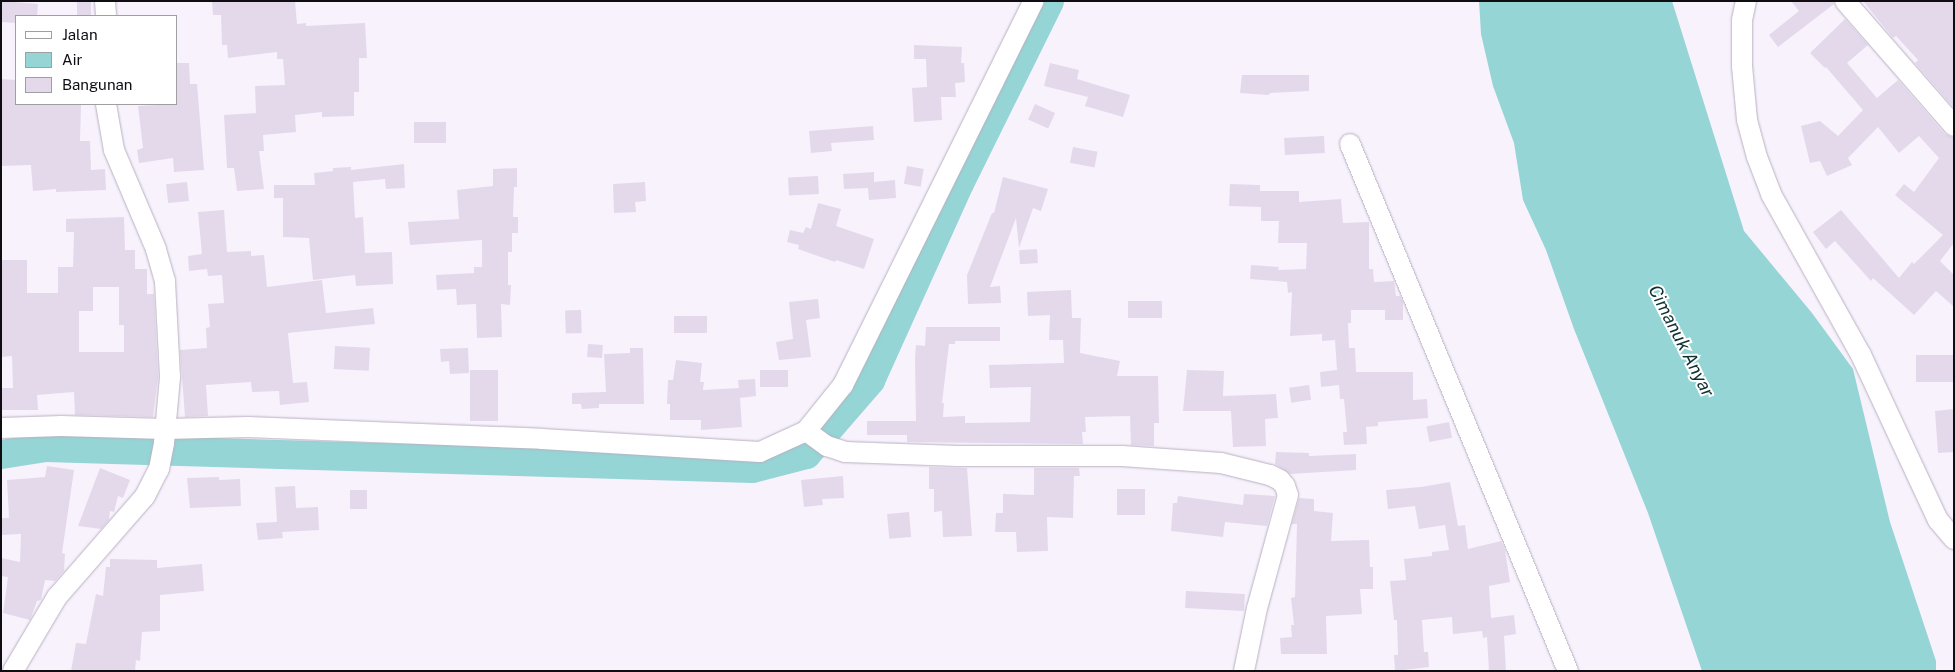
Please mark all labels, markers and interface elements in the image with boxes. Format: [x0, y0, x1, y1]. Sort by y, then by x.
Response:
legend [15, 15, 178, 105]
text: Jalan [62, 26, 98, 43]
text: Air [62, 51, 82, 68]
text: Bangunan [62, 76, 133, 93]
water label: Cimanuk Anyar [1644, 281, 1718, 401]

